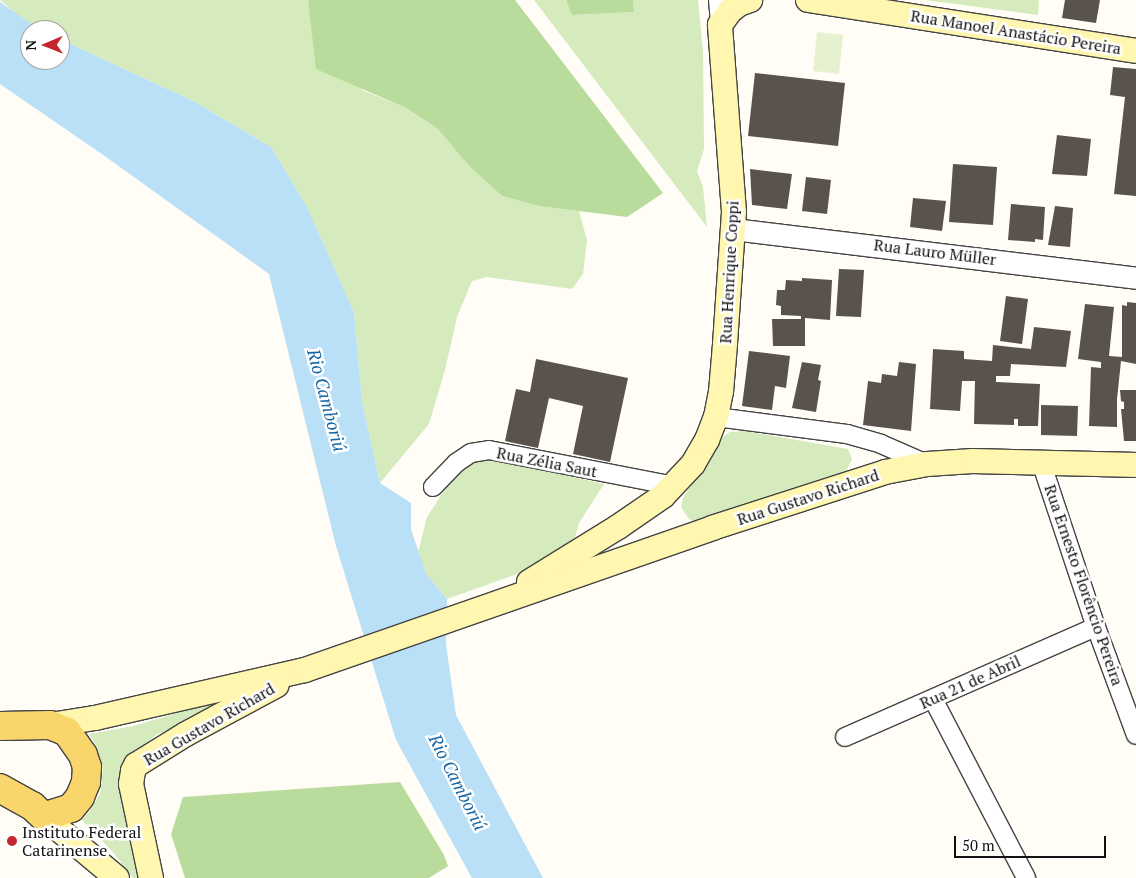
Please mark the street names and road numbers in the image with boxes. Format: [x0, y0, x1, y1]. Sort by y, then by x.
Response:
street label: Rua Manoel Anastácio Pereira [909, 6, 1123, 58]
street label: Rua Henrique Coppi [716, 200, 742, 344]
street label: Rua Lauro Müller [873, 235, 997, 269]
street label: Rua Zélia Saut [495, 443, 599, 481]
street label: Rua Gustavo Richard [735, 465, 881, 529]
street label: Rua Ernesto Florêncio Pereira [1041, 482, 1127, 688]
street label: Rua 21 de Abril [917, 651, 1023, 713]
street label: Rua Gustavo Richard [140, 679, 278, 769]

